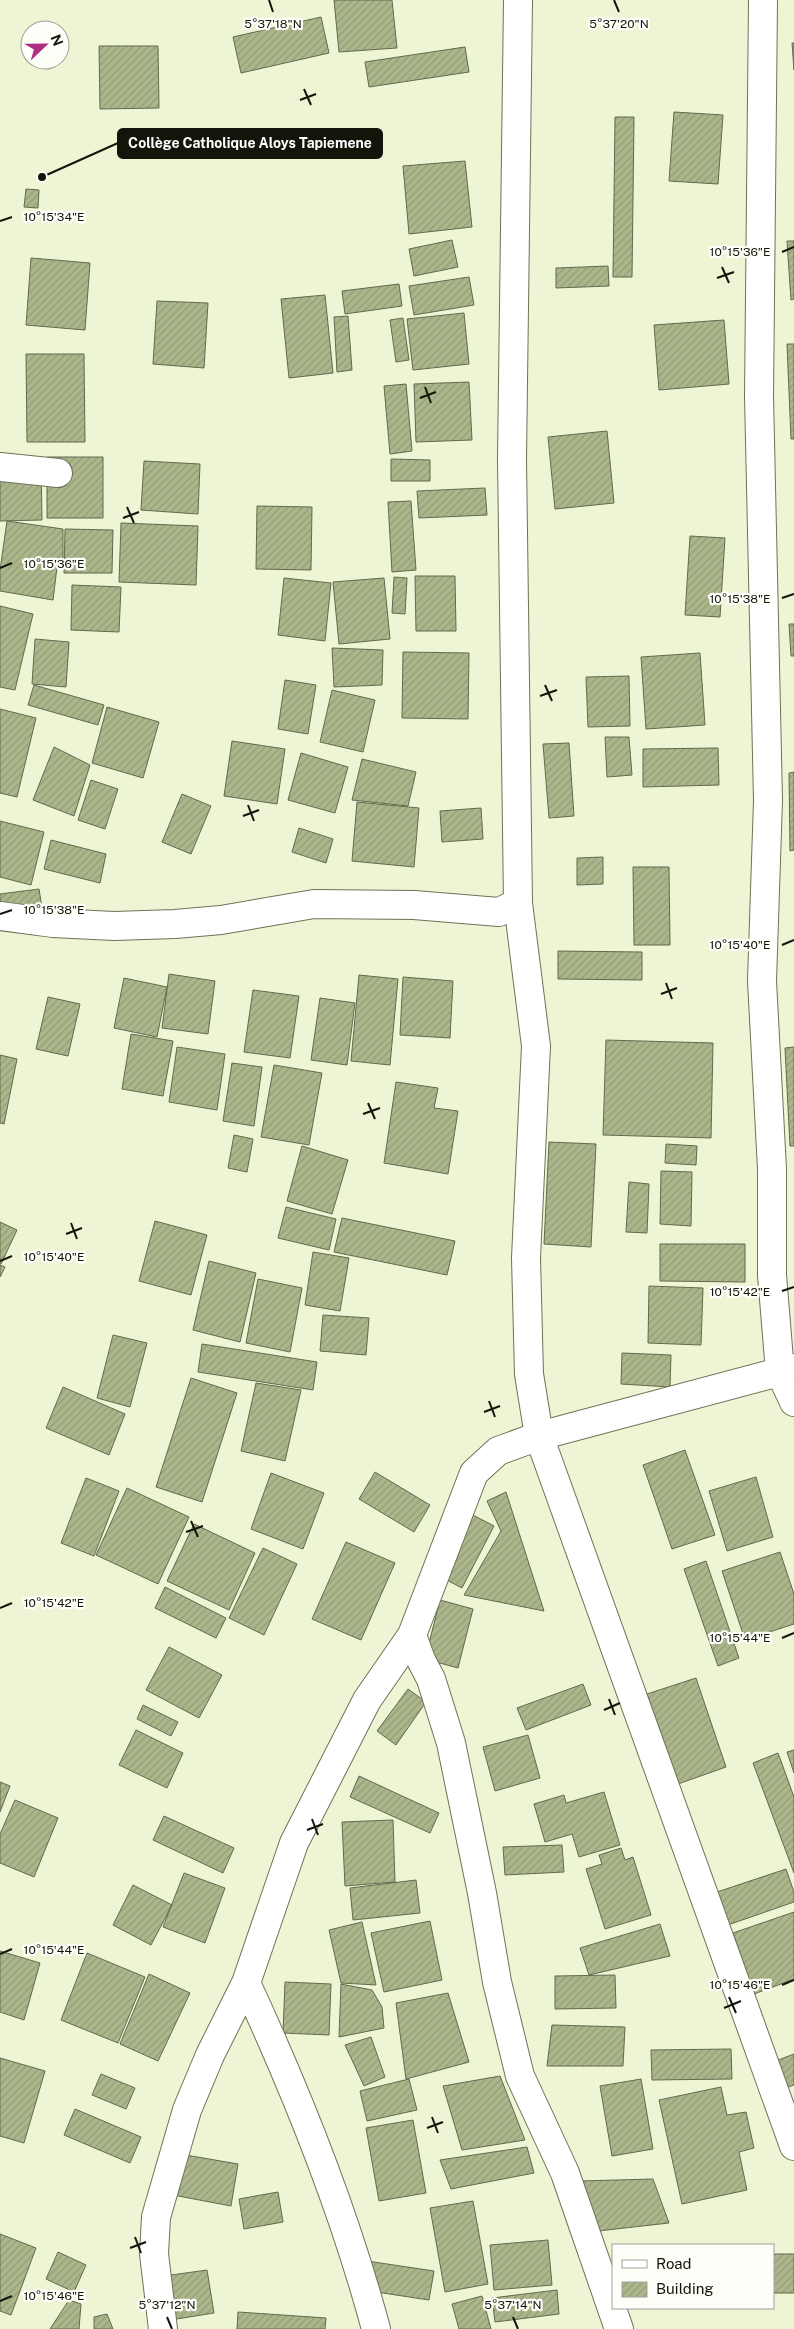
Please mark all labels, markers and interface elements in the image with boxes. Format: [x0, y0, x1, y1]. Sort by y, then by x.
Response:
text: 5°37'18"N [244, 17, 302, 31]
text: 5°37'20"N [589, 17, 649, 31]
north arrow [20, 20, 70, 70]
text: N [48, 32, 67, 48]
callout: Collège Catholique Aloys Tapiemene [118, 129, 382, 158]
text: Collège Catholique Aloys Tapiemene [128, 135, 372, 151]
text: 10°15'34"E [24, 210, 84, 224]
text: 10°15'36"E [710, 245, 770, 259]
text: 10°15'36"E [24, 557, 84, 571]
text: 10°15'38"E [709, 592, 771, 606]
text: 10°15'38"E [23, 903, 85, 917]
text: 10°15'40"E [710, 938, 770, 952]
text: 10°15'40"E [24, 1250, 84, 1264]
text: 10°15'42"E [710, 1285, 770, 1299]
text: 10°15'42"E [24, 1596, 84, 1610]
text: 10°15'44"E [710, 1631, 770, 1645]
text: 10°15'44"E [24, 1943, 84, 1957]
text: 10°15'46"E [710, 1978, 770, 1992]
legend [612, 2244, 774, 2309]
text: Road [656, 2255, 692, 2272]
text: Building [656, 2280, 714, 2297]
text: 10°15'46"E [24, 2289, 84, 2303]
text: 5°37'12"N [139, 2298, 195, 2312]
text: 5°37'14"N [484, 2298, 542, 2312]

